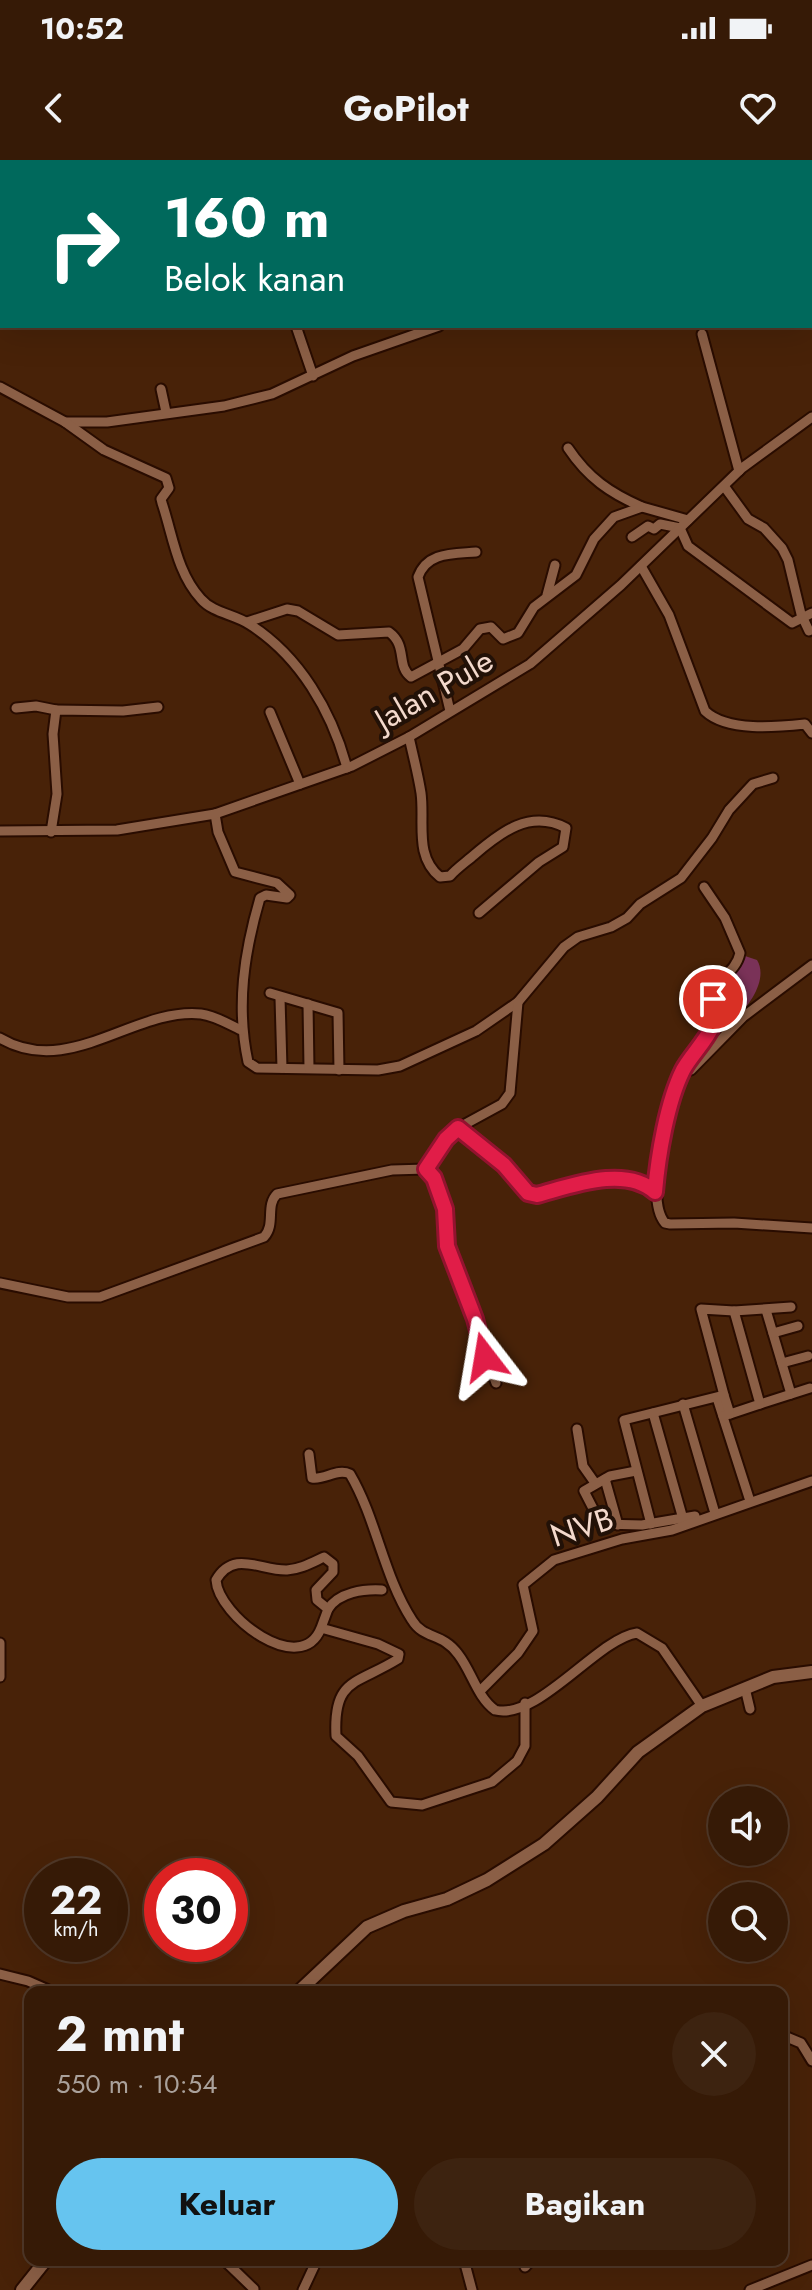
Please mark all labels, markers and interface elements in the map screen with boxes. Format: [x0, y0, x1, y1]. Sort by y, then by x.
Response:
text: 10:52 [40, 7, 124, 50]
text: GoPilot [343, 82, 469, 134]
icon: back [32, 86, 76, 130]
icon: heart [736, 86, 780, 130]
text: 160 m [164, 177, 330, 258]
icon: right [32, 192, 136, 296]
text: Belok kanan [164, 252, 345, 304]
street label: Jalan Pule [363, 638, 502, 744]
pin [679, 965, 747, 1033]
icon: arrive [691, 977, 735, 1021]
position arrow [443, 1315, 527, 1399]
street label: NVB [545, 1495, 619, 1559]
map controls [708, 1786, 788, 1962]
button: sound [708, 1786, 788, 1866]
speed limit sign: 30 [144, 1858, 248, 1962]
text: 22 [50, 1871, 102, 1929]
button: search [708, 1882, 788, 1962]
text: km/h [53, 1915, 99, 1944]
text: 2 mnt [56, 2000, 184, 2069]
button: close [672, 2012, 756, 2096]
text: 550 m · 10:54 [56, 2065, 217, 2103]
button: Keluar [56, 2158, 398, 2250]
button: Bagikan [414, 2158, 756, 2250]

